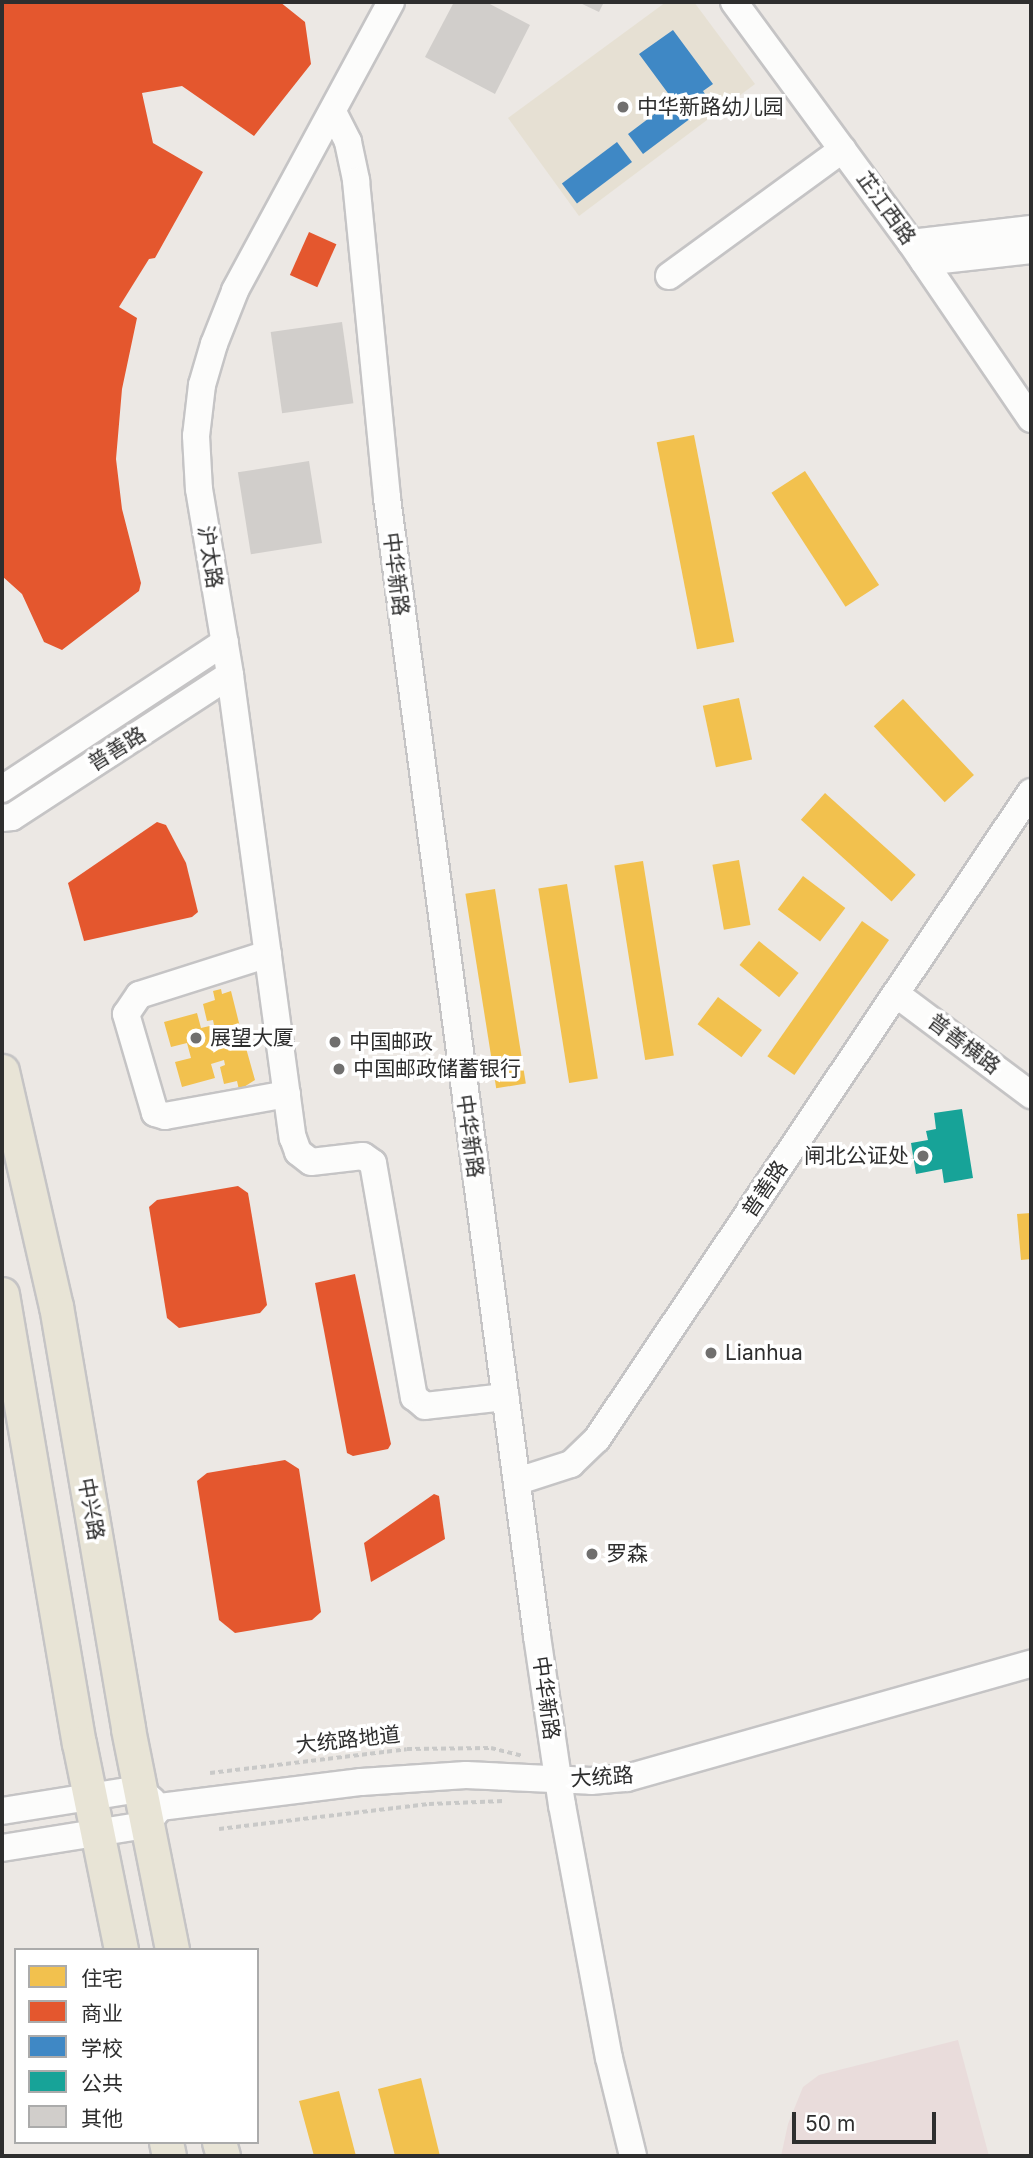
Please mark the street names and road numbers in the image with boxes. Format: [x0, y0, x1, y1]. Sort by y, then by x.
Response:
street label: 芷江西路 [851, 167, 921, 249]
street label: 沪太路 [193, 524, 227, 590]
street label: 中华新路 [378, 531, 414, 617]
street label: 普善路 [84, 722, 150, 776]
street label: 普善横路 [923, 1009, 1005, 1079]
street label: 中华新路 [452, 1093, 488, 1179]
street label: 普善路 [737, 1156, 793, 1222]
street label: 中兴路 [73, 1476, 109, 1542]
street label: 中华新路 [528, 1655, 564, 1741]
street label: 大统路地道 [294, 1722, 402, 1758]
street label: 大统路 [570, 1762, 634, 1792]

